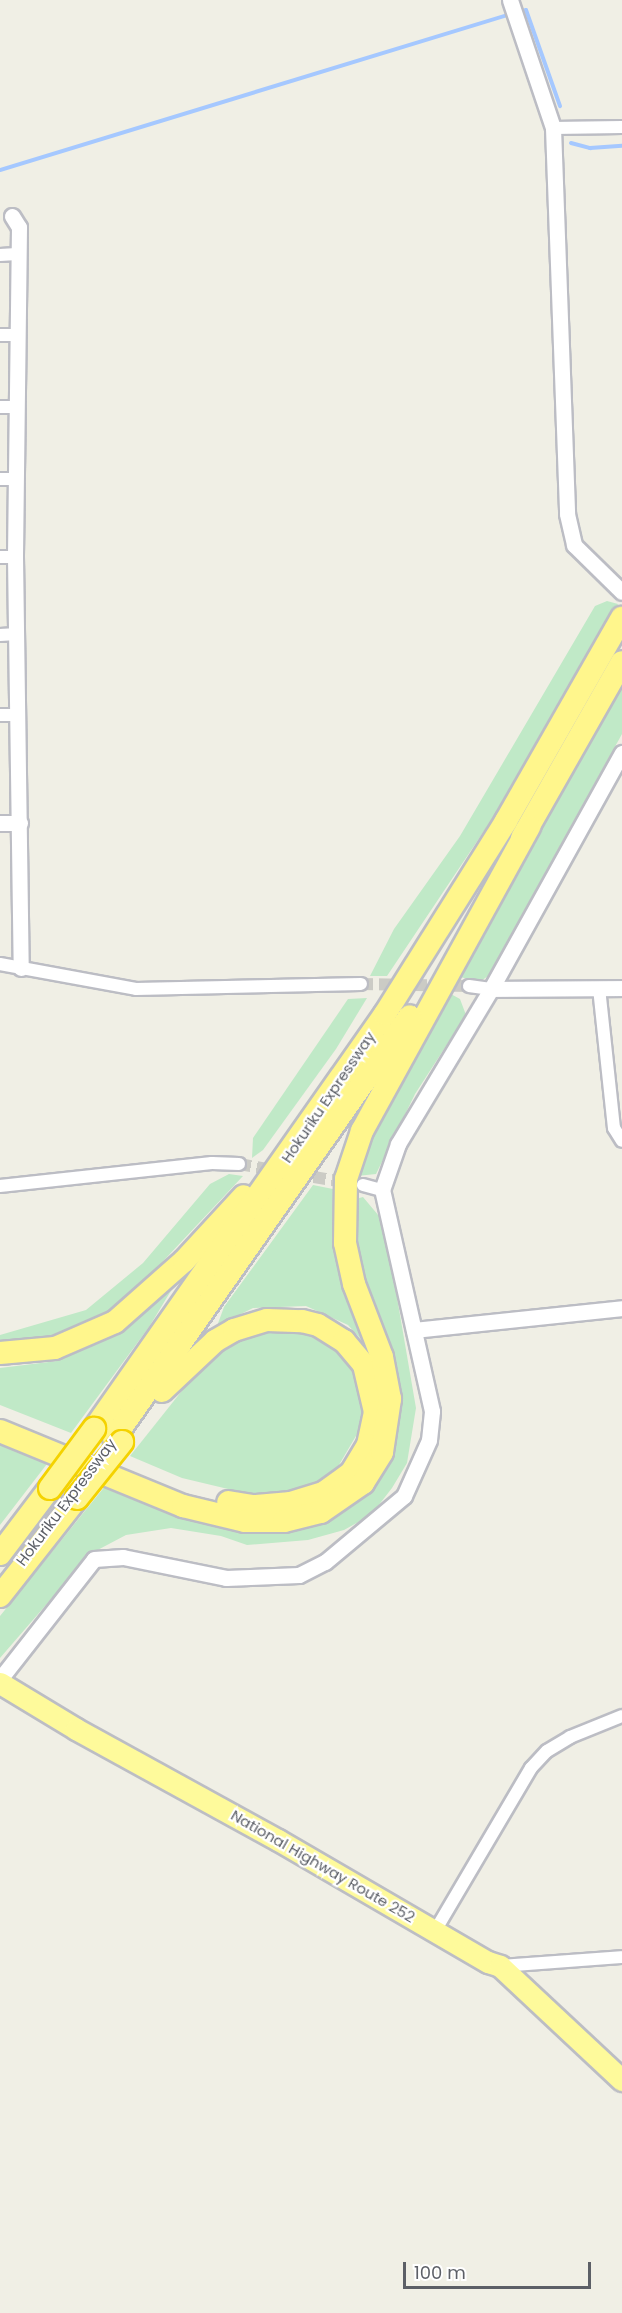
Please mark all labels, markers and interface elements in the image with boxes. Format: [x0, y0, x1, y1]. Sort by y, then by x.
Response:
street label: Hokuriku Expressway [277, 1028, 379, 1166]
street label: Hokuriku Expressway [12, 1435, 120, 1569]
street label: National Highway Route 252 [228, 1806, 418, 1926]
scale bar [406, 2250, 594, 2288]
text: 100 m [414, 2260, 466, 2285]

